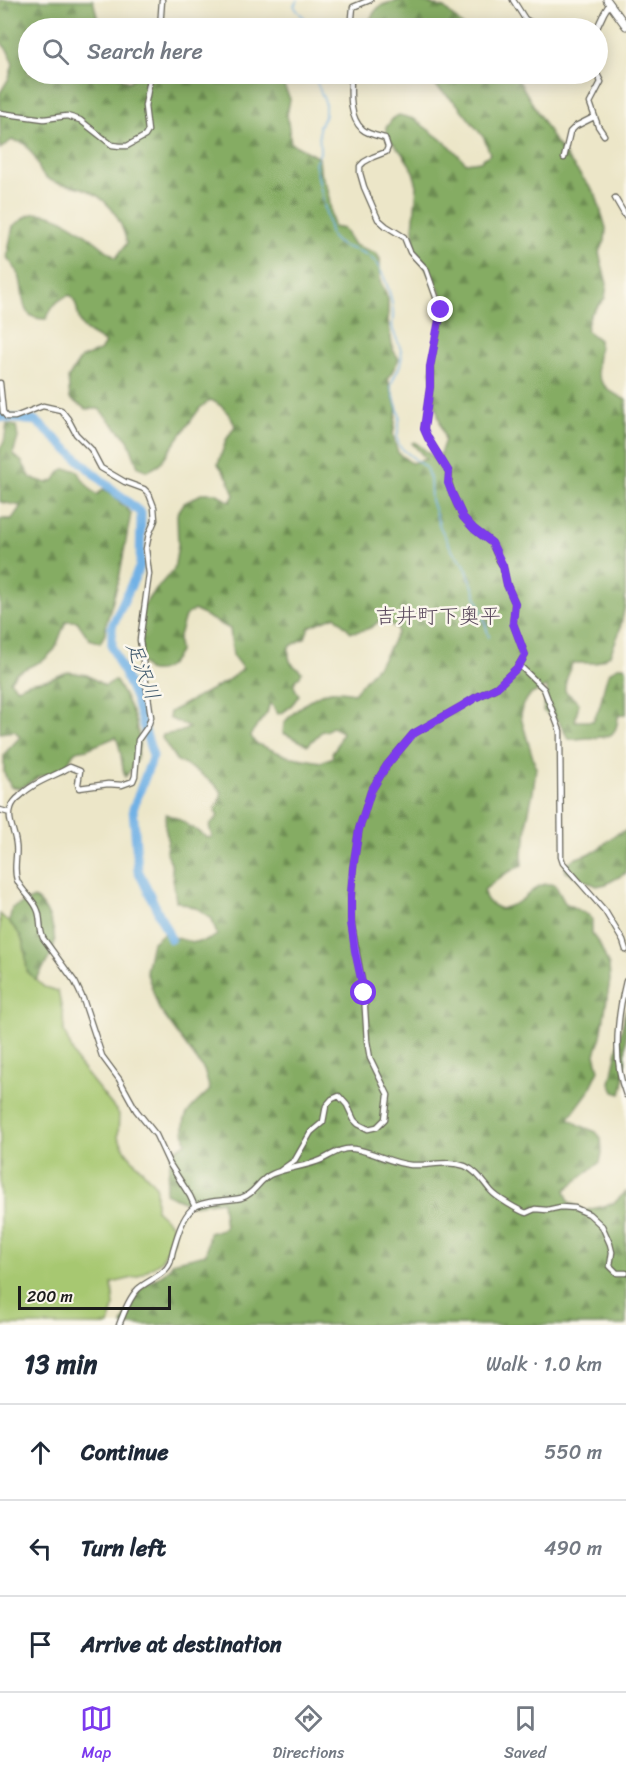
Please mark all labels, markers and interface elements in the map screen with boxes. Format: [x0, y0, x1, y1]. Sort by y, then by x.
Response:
search box [18, 18, 608, 84]
text: Search here [87, 32, 203, 71]
icon: search [39, 35, 72, 68]
route end [427, 296, 453, 322]
district label: 吉井町下奥平 [375, 597, 501, 635]
water label: 足沢川 [116, 637, 170, 705]
route start [350, 979, 376, 1005]
text: 200 m [27, 1282, 73, 1311]
scale bar [18, 1283, 171, 1310]
text: 13 min [24, 1341, 97, 1387]
text: Walk · 1.0 km [486, 1347, 602, 1382]
text: Continue [81, 1433, 169, 1472]
text: 550 m [544, 1435, 602, 1470]
icon: ahead [24, 1436, 57, 1469]
text: Turn left [81, 1529, 166, 1568]
text: 490 m [544, 1531, 602, 1566]
icon: left [24, 1532, 57, 1565]
text: Arrive at destination [81, 1625, 282, 1664]
icon: arrive [24, 1628, 57, 1661]
tab: Map [80, 1702, 113, 1767]
tab: Directions [273, 1702, 344, 1767]
tab: Saved [504, 1702, 546, 1767]

